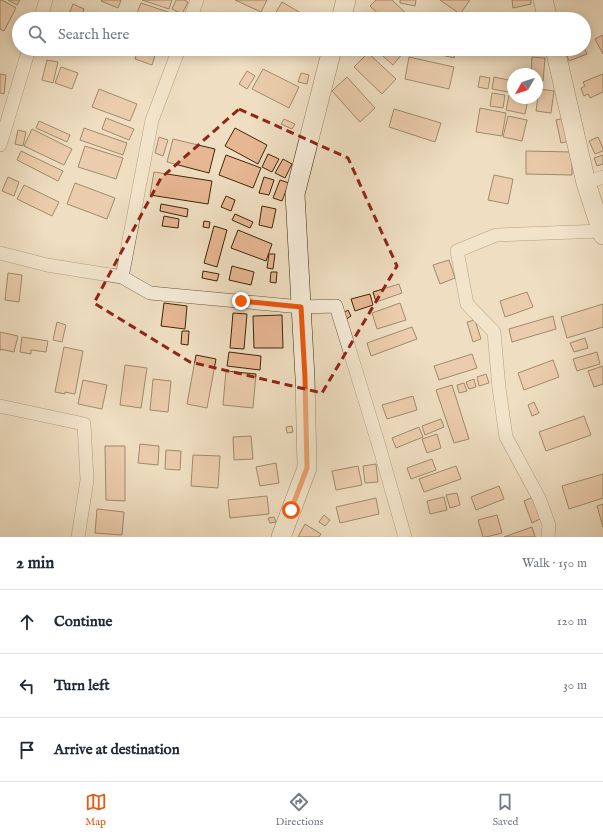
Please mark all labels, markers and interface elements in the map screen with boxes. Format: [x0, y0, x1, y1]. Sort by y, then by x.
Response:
search box [12, 12, 591, 56]
icon: search [26, 23, 48, 45]
text: Search here [58, 25, 129, 44]
north arrow [507, 68, 543, 104]
route end [232, 292, 250, 310]
route start [282, 501, 300, 519]
text: 2 min [16, 553, 54, 574]
text: Walk · 150 m [522, 555, 587, 572]
icon: ahead [16, 611, 38, 633]
text: Continue [54, 612, 112, 631]
text: 120 m [557, 613, 587, 630]
icon: left [16, 675, 38, 697]
text: Turn left [54, 676, 110, 695]
text: 30 m [563, 677, 587, 694]
icon: arrive [16, 739, 38, 761]
text: Arrive at destination [54, 740, 180, 759]
tab: Map [85, 791, 107, 829]
tab: Directions [276, 791, 323, 829]
tab: Saved [492, 791, 518, 829]

